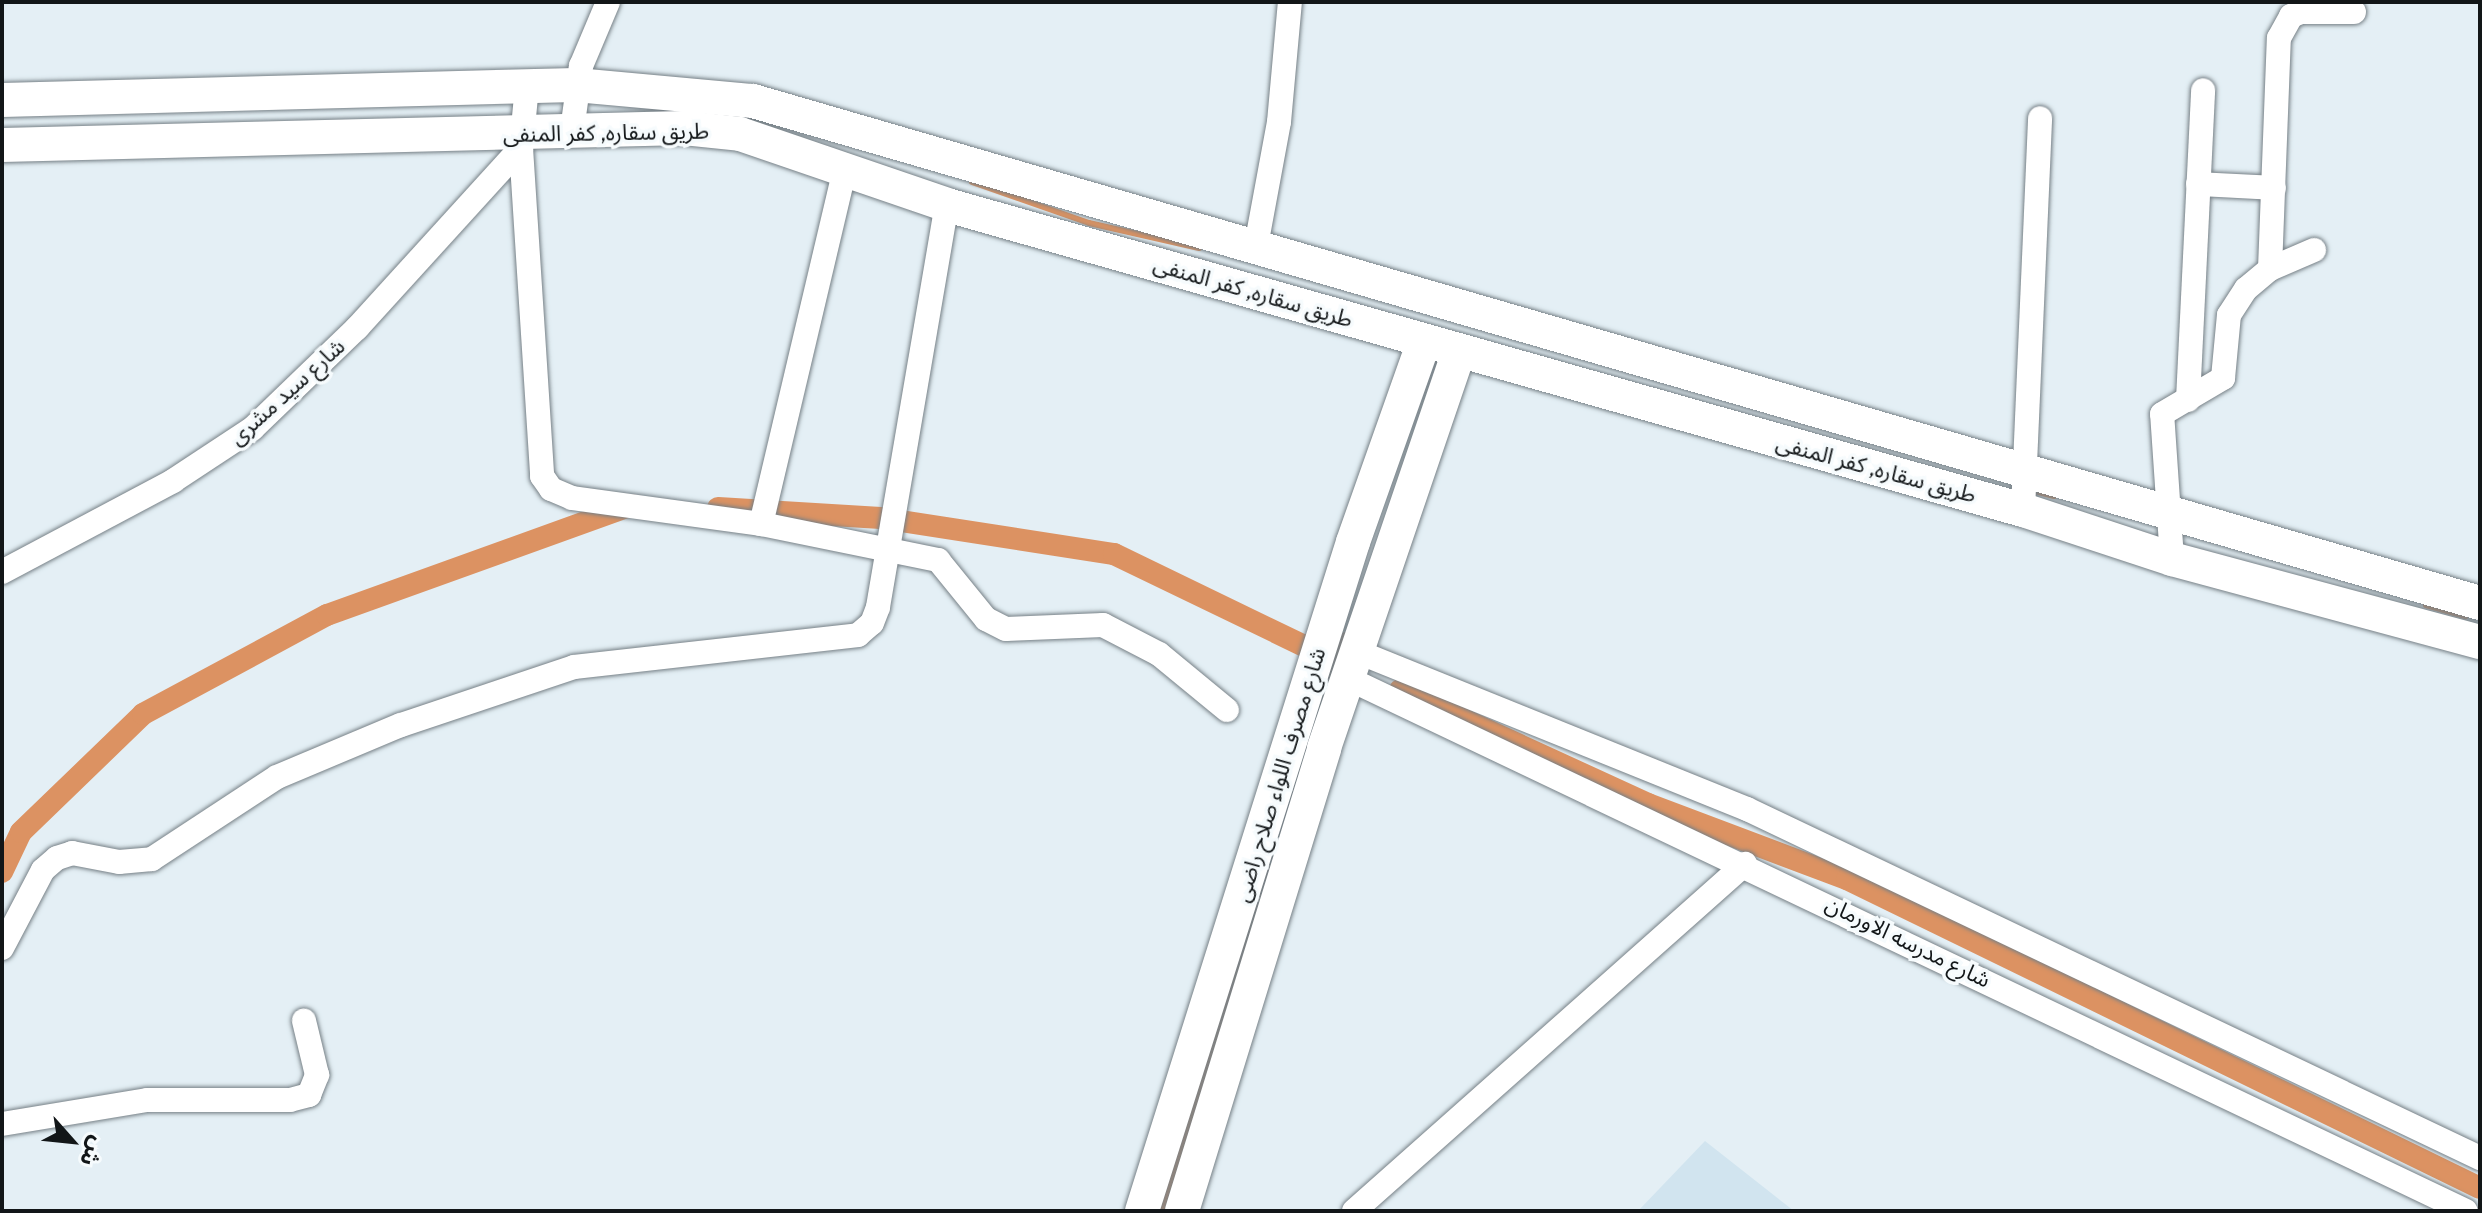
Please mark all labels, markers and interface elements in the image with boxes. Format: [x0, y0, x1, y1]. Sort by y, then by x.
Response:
street label: طريق سقاره, كفر المنفى [503, 118, 709, 148]
street label: طريق سقاره, كفر المنفى [1150, 251, 1356, 333]
street label: شارع سيد مشرى [224, 333, 350, 451]
street label: طريق سقاره, كفر المنفى [1773, 430, 1979, 508]
street label: شارع مصرف اللواء صلاح راضى [1229, 645, 1331, 905]
street label: شارع مدرسه الاورمان [1821, 891, 1995, 993]
north arrow [32, 1101, 112, 1181]
text: ش [75, 1133, 112, 1171]

